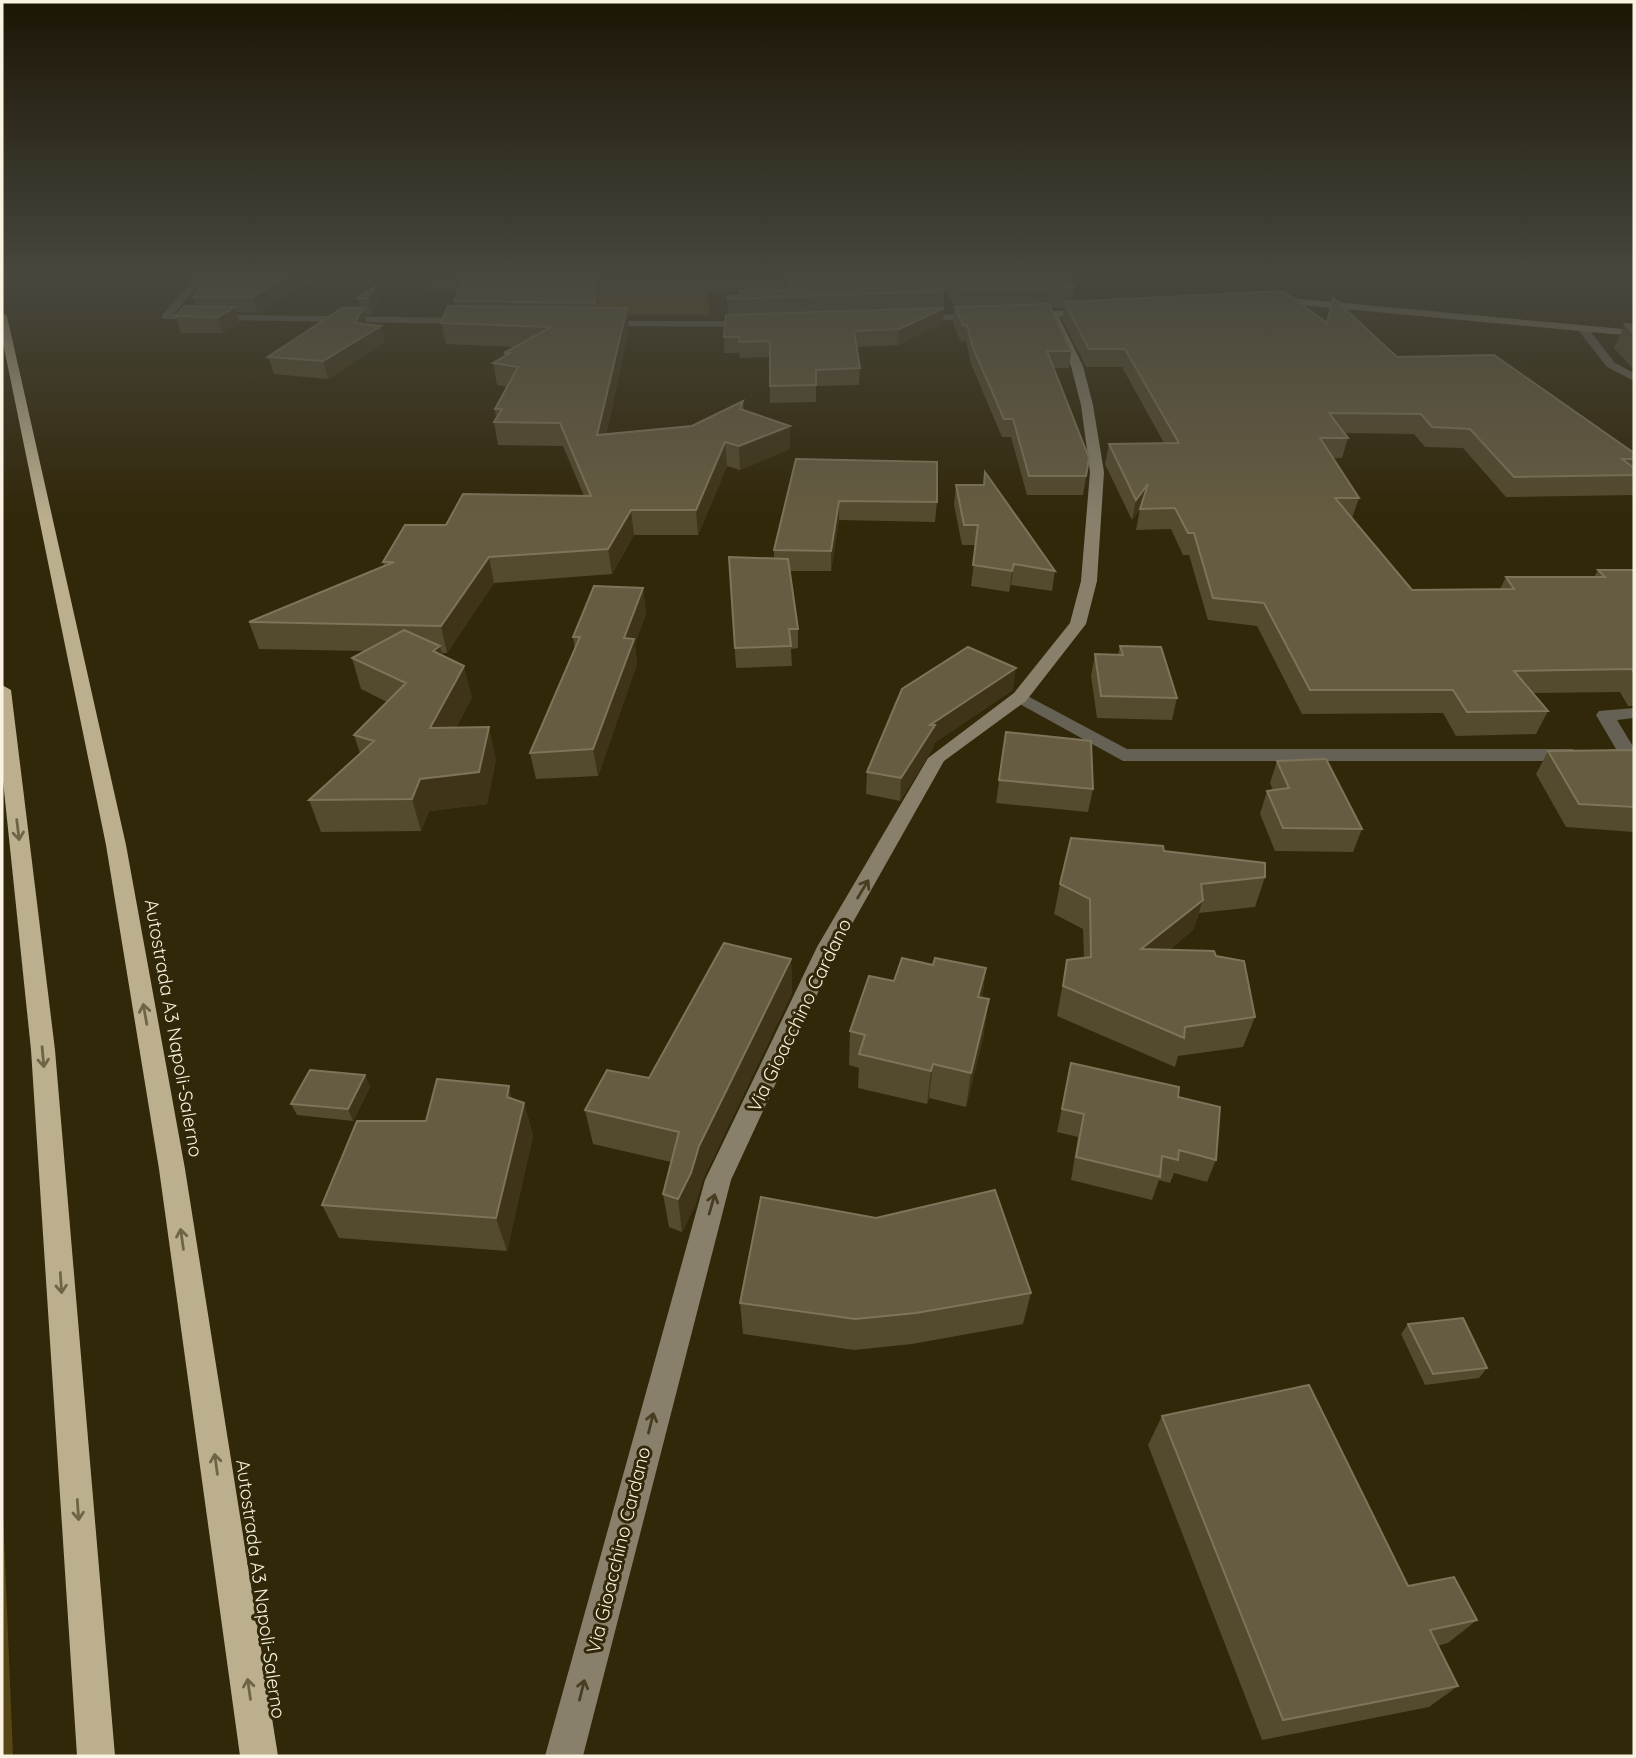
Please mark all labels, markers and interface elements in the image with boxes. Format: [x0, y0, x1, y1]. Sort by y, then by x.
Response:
one-way arrow [11, 819, 24, 841]
one-way arrow [856, 879, 870, 899]
street label: Autostrada A3 Napoli-Salerno [139, 897, 209, 1159]
street label: Via Gioacchino Cardano [742, 914, 856, 1116]
one-way arrow [138, 1003, 151, 1026]
one-way arrow [37, 1045, 50, 1067]
one-way arrow [706, 1193, 719, 1215]
one-way arrow [176, 1228, 189, 1251]
one-way arrow [55, 1272, 68, 1294]
one-way arrow [645, 1412, 658, 1435]
street label: Via Gioacchino Cardano [581, 1444, 655, 1656]
one-way arrow [209, 1453, 222, 1476]
street label: Autostrada A3 Napoli-Salerno [231, 1458, 291, 1720]
one-way arrow [72, 1498, 85, 1521]
one-way arrow [243, 1678, 256, 1701]
one-way arrow [576, 1680, 589, 1702]

